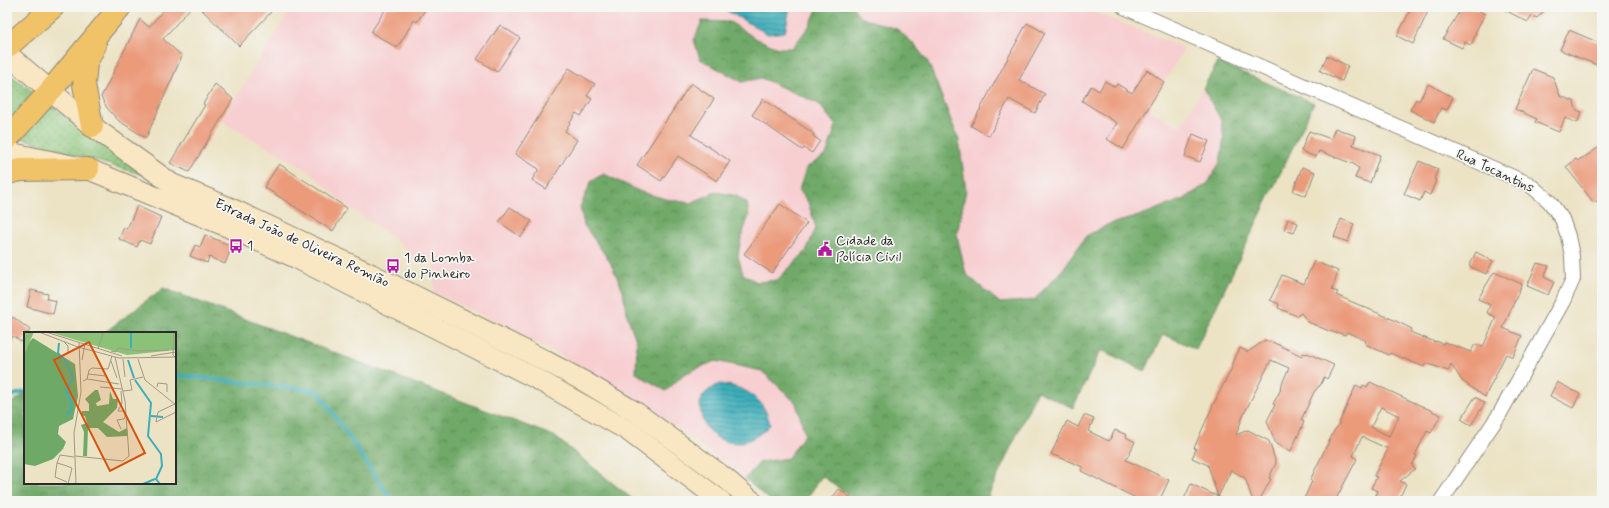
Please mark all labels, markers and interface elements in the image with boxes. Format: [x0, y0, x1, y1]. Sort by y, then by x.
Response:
street label: Rua Tocantins [1453, 145, 1537, 197]
street label: Estrada João de Oliveira Remião [212, 195, 392, 291]
place label: Cidade da Polícia Civil [836, 232, 902, 266]
place label: 1 [247, 237, 253, 255]
bus stop icon: 1 [228, 238, 244, 254]
public building icon: Cidade da Polícia Civil [817, 241, 833, 257]
place label: 1 da Lomba do Pinheiro [404, 249, 475, 283]
bus stop icon: 1 da Lomba do Pinheiro [385, 258, 401, 274]
inset map [24, 332, 176, 484]

